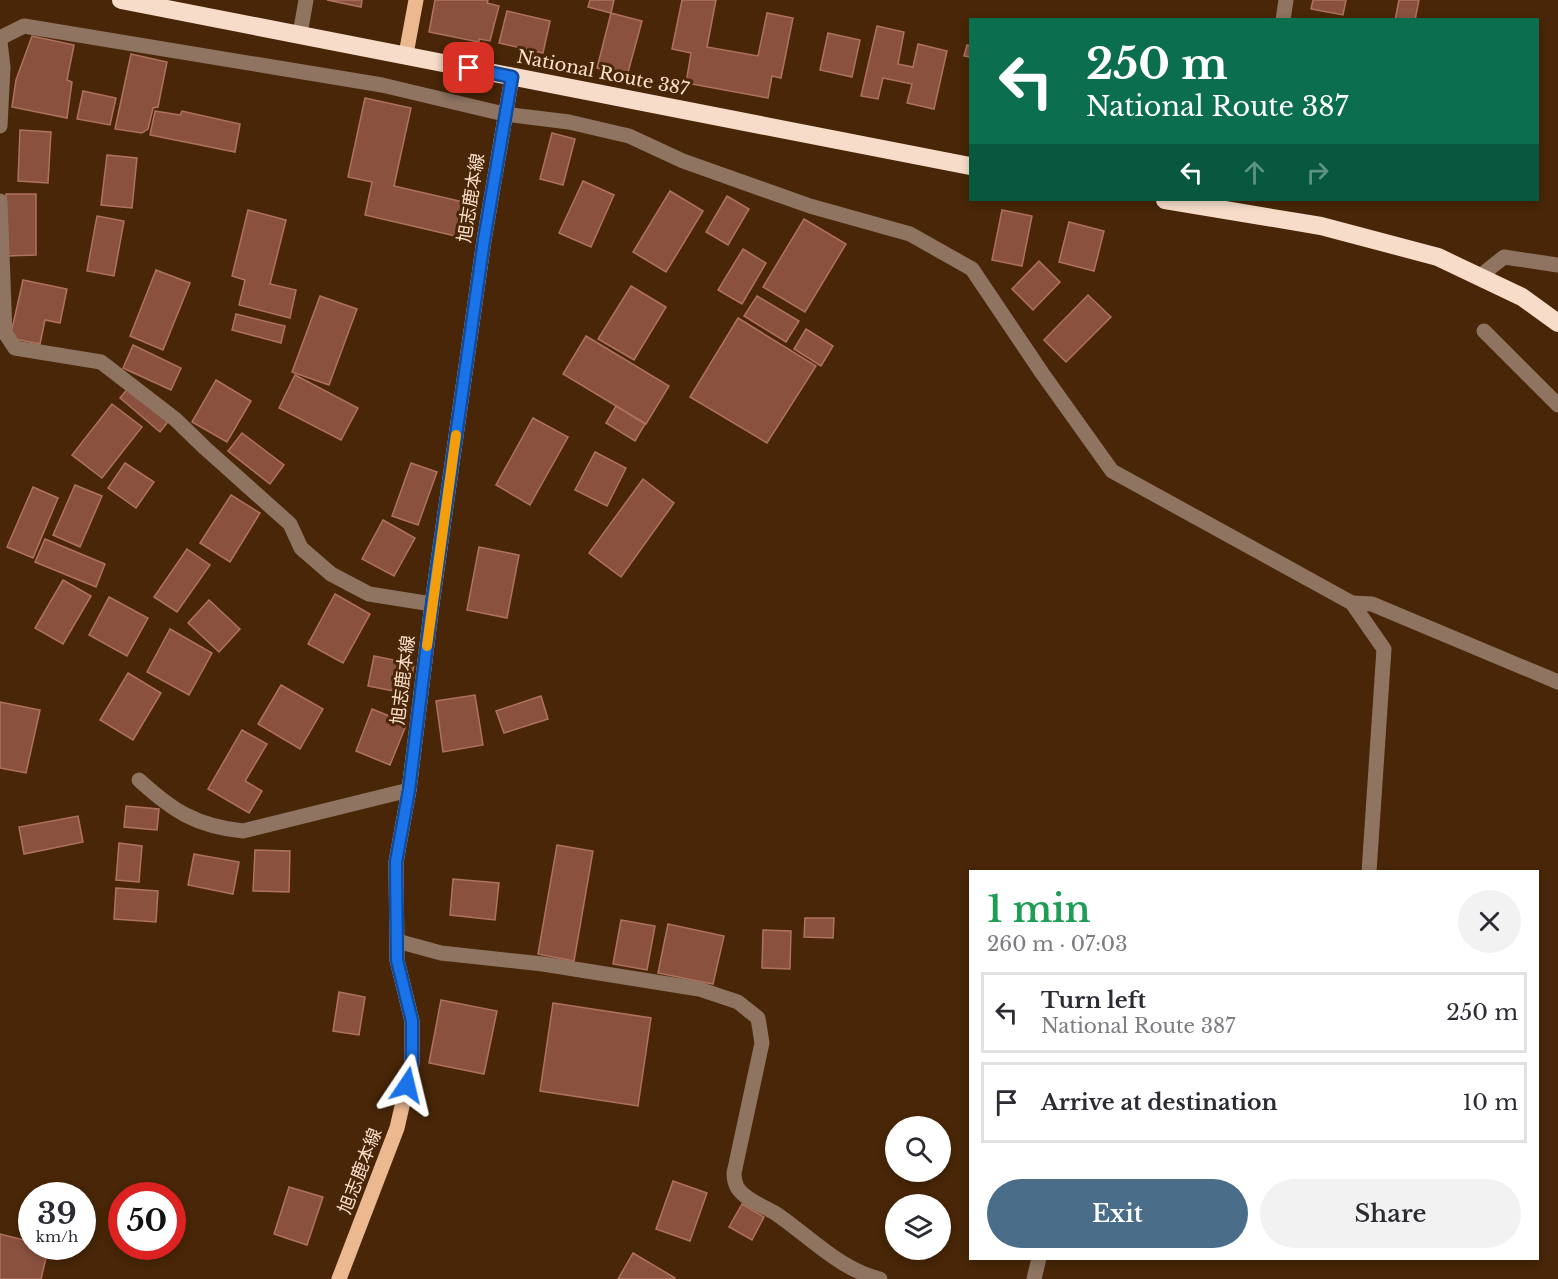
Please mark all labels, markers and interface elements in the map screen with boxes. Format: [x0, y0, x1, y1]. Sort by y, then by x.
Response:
text: 250 m [1086, 38, 1228, 90]
pin [443, 42, 494, 93]
icon: left [987, 42, 1065, 120]
street label: National Route 387 [515, 46, 692, 101]
icon: arrive [452, 51, 485, 84]
text: National Route 387 [1086, 90, 1348, 123]
street label: 旭志鹿本線 [453, 152, 489, 244]
icon: left [1175, 156, 1208, 189]
icon: ahead [1238, 156, 1271, 189]
icon: right [1301, 156, 1334, 189]
street label: 旭志鹿本線 [387, 634, 419, 726]
text: 1 min [987, 887, 1091, 932]
button: close [1458, 890, 1521, 953]
text: 260 m · 07:03 [987, 932, 1127, 956]
text: Turn left [1041, 987, 1146, 1014]
icon: left [990, 996, 1023, 1029]
text: 250 m [1446, 999, 1518, 1026]
text: National Route 387 [1041, 1014, 1235, 1038]
position arrow [375, 1053, 439, 1117]
icon: arrive [990, 1086, 1023, 1119]
text: Arrive at destination [1041, 1089, 1278, 1116]
text: 10 m [1463, 1089, 1518, 1116]
map controls [885, 1116, 951, 1260]
button: search [885, 1116, 951, 1182]
street label: 旭志鹿本線 [334, 1125, 386, 1217]
button: Exit [987, 1179, 1248, 1248]
button: Share [1260, 1179, 1521, 1248]
speed limit sign: 50 [108, 1182, 186, 1260]
button: layers [885, 1194, 951, 1260]
text: 39 [37, 1195, 77, 1232]
text: km/h [36, 1227, 78, 1246]

